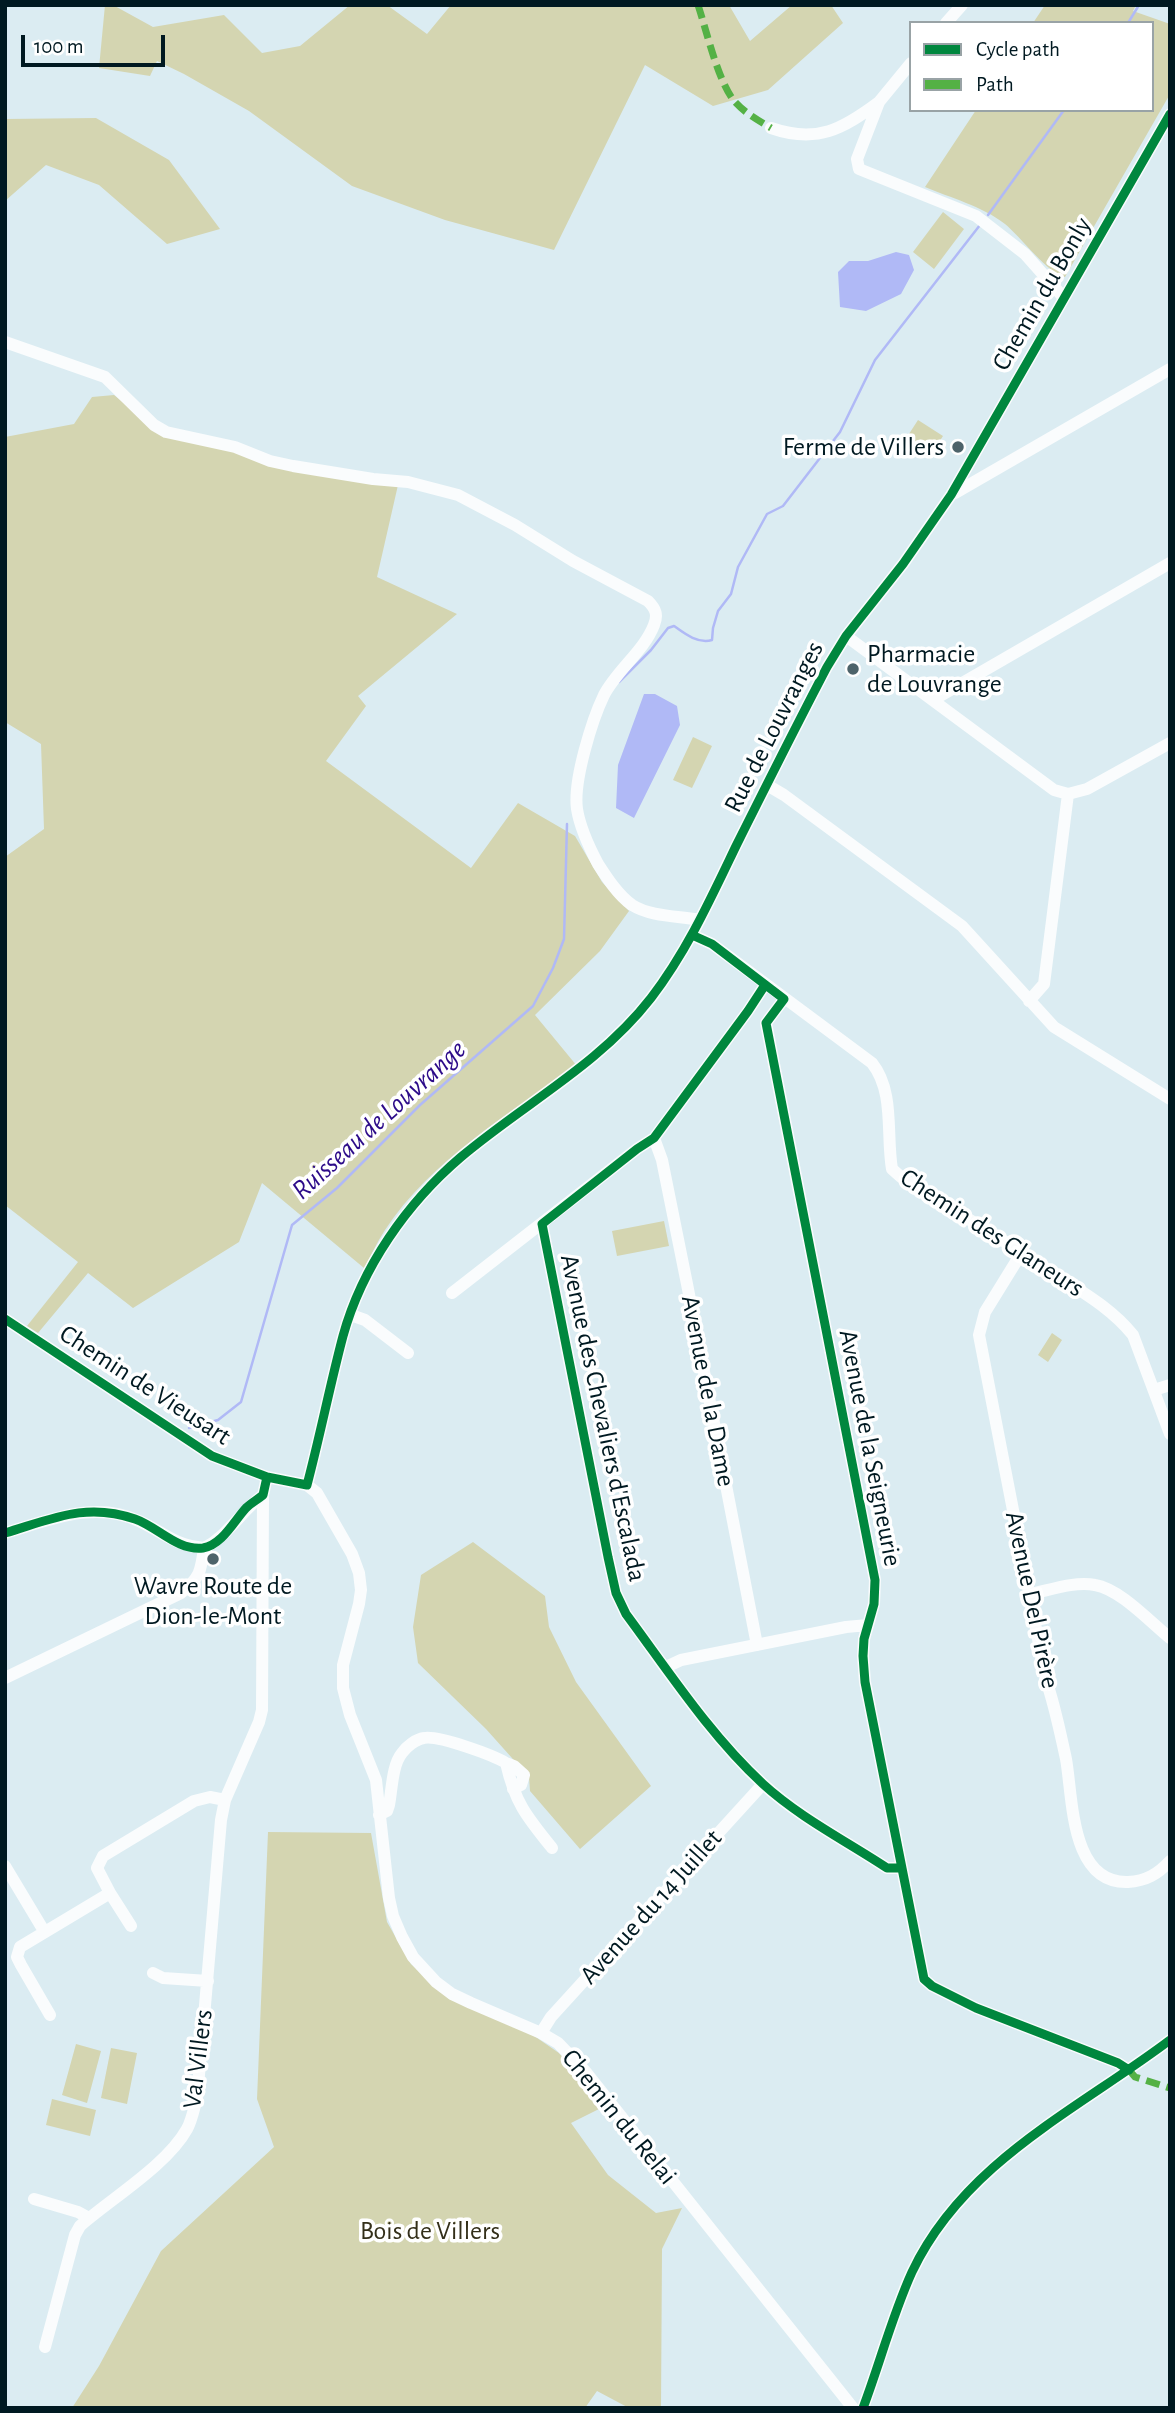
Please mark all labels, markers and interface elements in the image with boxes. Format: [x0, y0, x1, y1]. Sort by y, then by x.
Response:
scale bar [24, 21, 168, 65]
legend [909, 21, 1154, 112]
text: 100 m [34, 36, 84, 57]
text: Cycle path [976, 39, 1060, 60]
text: Path [976, 74, 1014, 95]
street label: Chemin du Bonly [985, 212, 1099, 376]
place label: Ferme de Villers [783, 431, 944, 463]
marker: Ferme de Villers [950, 439, 966, 455]
street label: Rue de Louvranges [717, 636, 831, 818]
place label: Pharmacie de Louvrange [867, 638, 1002, 700]
marker: Pharmacie de Louvrange [845, 661, 861, 677]
water label: Ruisseau de Louvrange [285, 1033, 473, 1207]
street label: Chemin des Glaneurs [894, 1162, 1090, 1304]
street label: Avenue des Chevaliers d'Escalada [553, 1252, 653, 1584]
street label: Avenue de la Dame [674, 1293, 742, 1489]
street label: Chemin de Vieusart [54, 1318, 236, 1452]
street label: Avenue de la Seigneurie [832, 1327, 908, 1569]
street label: Avenue Del Pirère [998, 1509, 1066, 1691]
marker: Wavre Route de Dion-le-Mont [205, 1551, 221, 1567]
place label: Wavre Route de Dion-le-Mont [134, 1570, 292, 1632]
street label: Avenue du 14 Juillet [573, 1823, 729, 1991]
street label: Val Villers [176, 2008, 220, 2110]
street label: Chemin du Relai [555, 2043, 683, 2191]
park label: Bois de Villers [360, 2215, 500, 2247]

